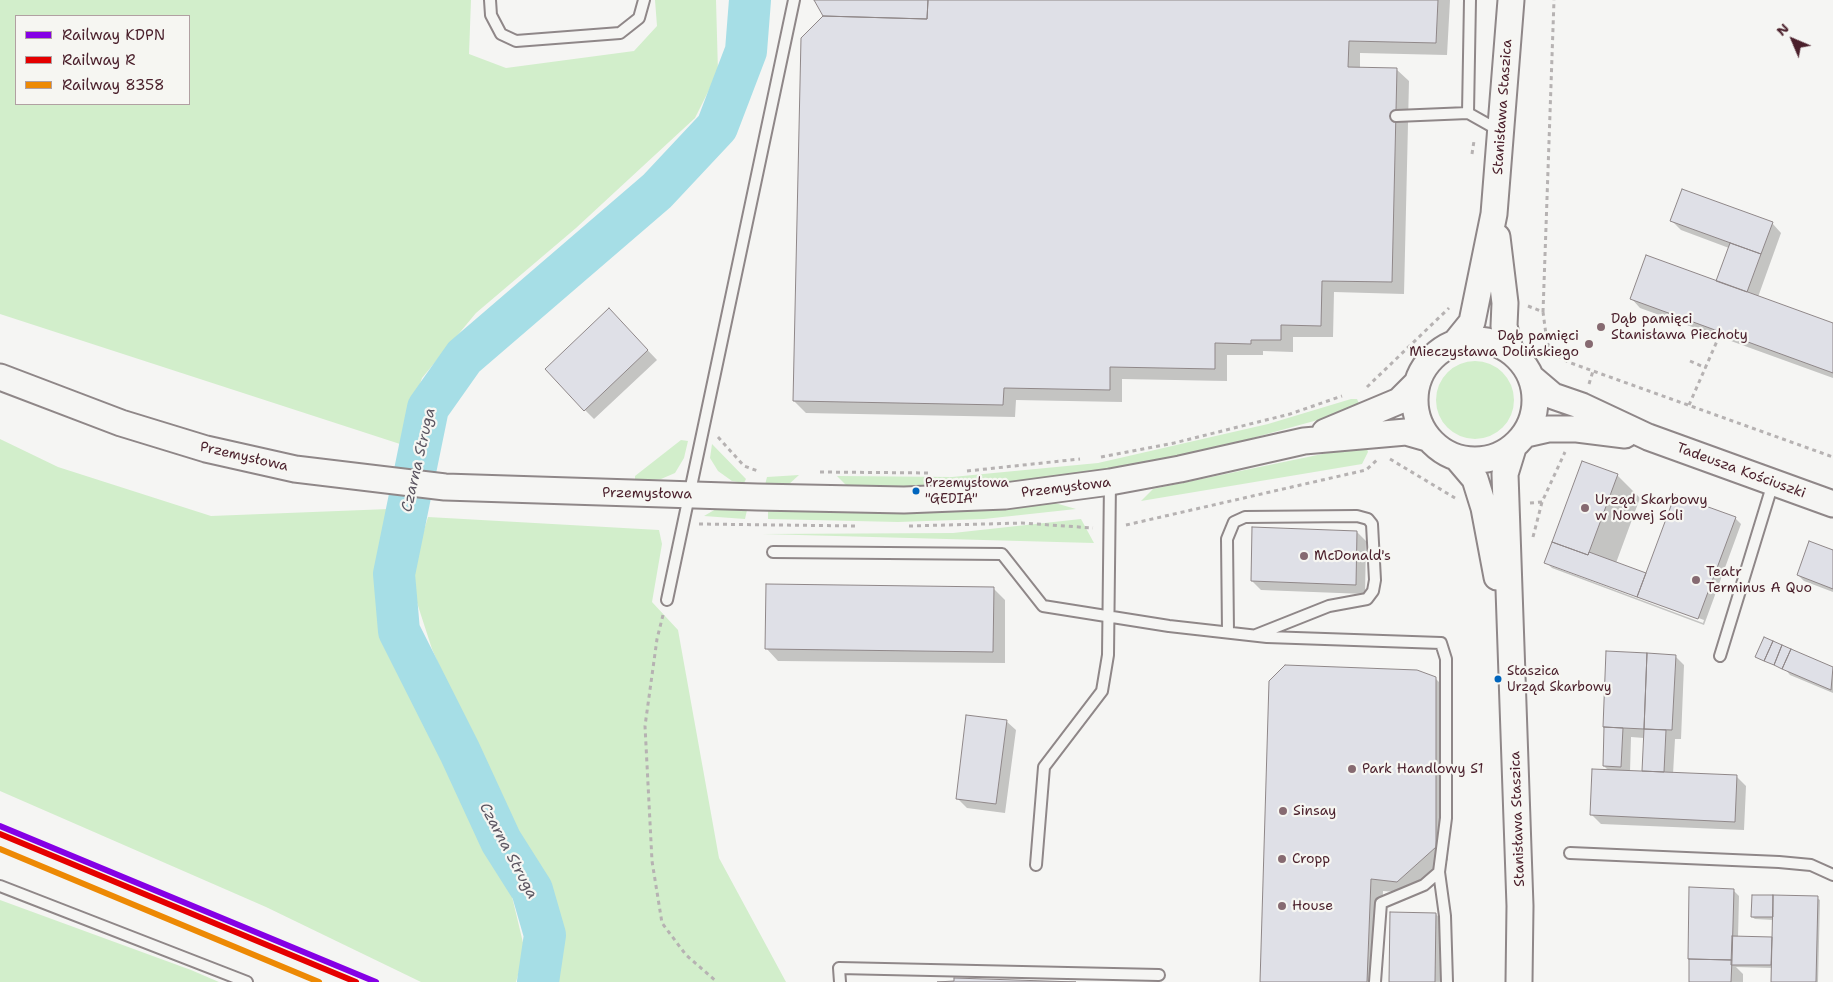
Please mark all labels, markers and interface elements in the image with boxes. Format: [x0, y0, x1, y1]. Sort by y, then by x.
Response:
legend [15, 15, 190, 105]
north arrow [1768, 15, 1818, 65]
text: N [1772, 19, 1793, 40]
text: Railway KDPN [62, 25, 165, 45]
street label: Stanisława Staszica [1490, 39, 1516, 175]
text: Railway R [62, 50, 136, 70]
text: Railway 8358 [62, 75, 164, 95]
place label: Dąb pamięci Stanisława Piechoty [1611, 311, 1748, 344]
marker: Dąb pamięci Stanisława Piechoty [1595, 321, 1607, 333]
place label: Dąb pamięci Mieczysława Dolińskiego [1409, 328, 1579, 361]
marker: Dąb pamięci Mieczysława Dolińskiego [1583, 338, 1595, 350]
water label: Czarna Struga [398, 406, 440, 514]
street label: Przemysłowa [198, 439, 290, 475]
street label: Tadeusza Kościuszki [1674, 440, 1808, 502]
street label: Przemysłowa [1020, 474, 1112, 502]
place label: Przemysłowa "GEDIA" [925, 476, 1009, 507]
street label: Przemysłowa [602, 485, 692, 503]
marker: Przemysłowa "GEDIA" [911, 486, 921, 496]
place label: Urząd Skarbowy w Nowej Soli [1595, 492, 1708, 524]
marker: Urząd Skarbowy w Nowej Soli [1579, 502, 1591, 514]
place label: McDonald's [1314, 548, 1391, 564]
marker: McDonald's [1298, 550, 1310, 562]
place label: Teatr Terminus A Quo [1706, 564, 1812, 596]
marker: Teatr Terminus A Quo [1690, 574, 1702, 586]
place label: Staszica Urząd Skarbowy [1507, 664, 1612, 695]
marker: Staszica Urząd Skarbowy [1493, 674, 1503, 684]
street label: Stanisława Staszica [1507, 751, 1529, 887]
place label: Park Handlowy S1 [1362, 761, 1483, 777]
marker: Park Handlowy S1 [1346, 763, 1358, 775]
water label: Czarna Struga [475, 800, 541, 902]
place label: Sinsay [1293, 803, 1336, 819]
marker: Sinsay [1277, 805, 1289, 817]
place label: Cropp [1292, 851, 1330, 867]
marker: Cropp [1276, 853, 1288, 865]
place label: House [1292, 898, 1333, 914]
marker: House [1276, 900, 1288, 912]

